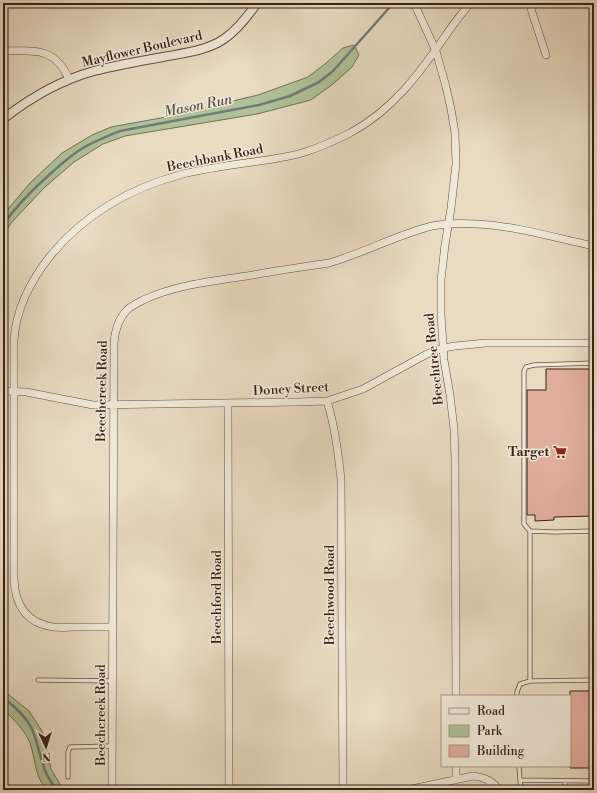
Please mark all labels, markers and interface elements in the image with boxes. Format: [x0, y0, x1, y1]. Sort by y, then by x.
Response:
street label: Mayflower Boulevard [80, 27, 204, 71]
water label: Mason Run [162, 91, 234, 121]
street label: Beechbank Road [164, 141, 265, 175]
street label: Beechtree Road [421, 312, 447, 407]
street label: Beechcreek Road [93, 340, 111, 443]
street label: Doney Street [253, 379, 330, 399]
place label: Target [508, 444, 549, 460]
supermarket icon: Target [552, 444, 568, 460]
street label: Beechwood Road [322, 544, 338, 646]
street label: Beechford Road [209, 549, 225, 645]
street label: Beechcreek Road [93, 664, 109, 767]
legend [441, 695, 571, 767]
text: Road [477, 704, 505, 719]
text: Park [477, 724, 503, 739]
north arrow [26, 727, 66, 767]
text: Building [476, 744, 525, 759]
text: N [42, 749, 51, 763]

